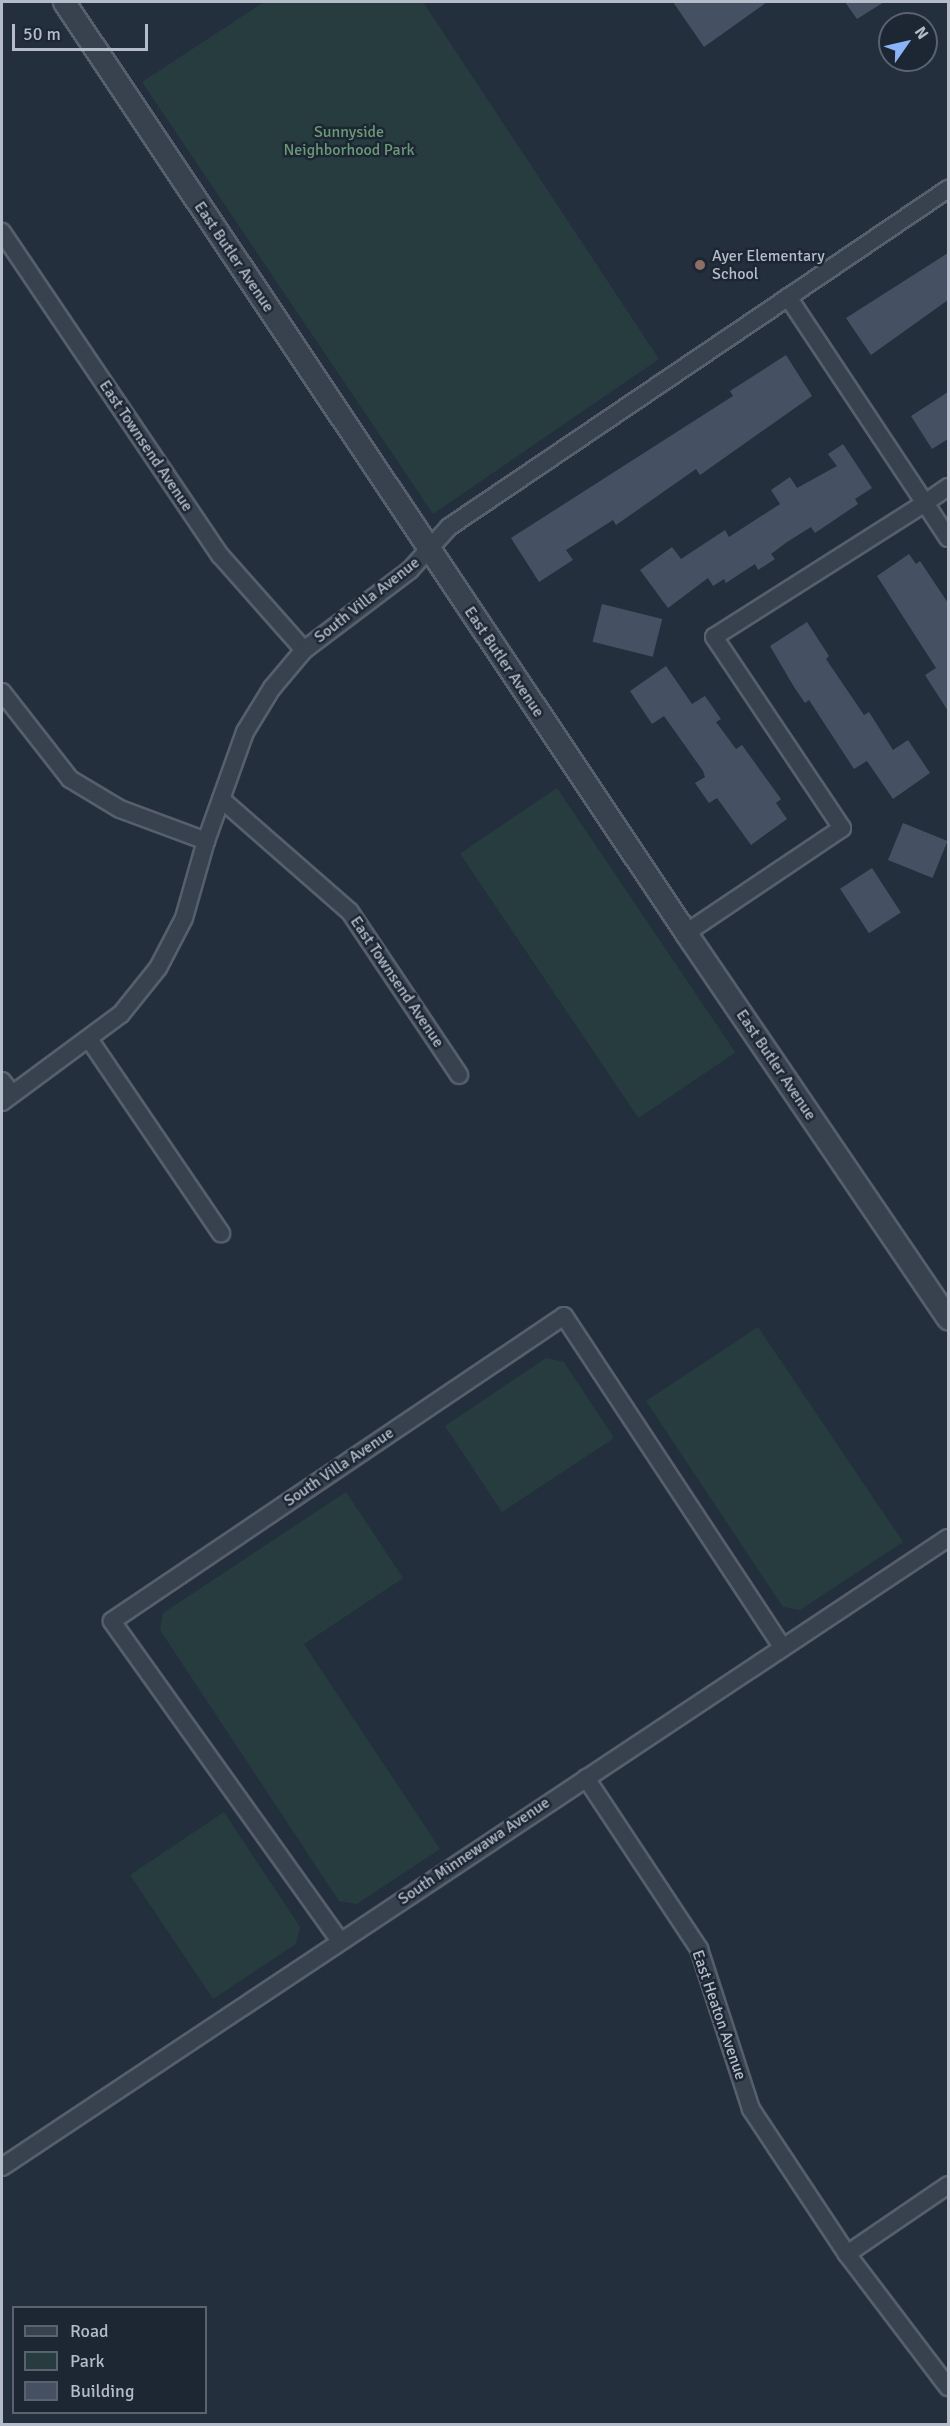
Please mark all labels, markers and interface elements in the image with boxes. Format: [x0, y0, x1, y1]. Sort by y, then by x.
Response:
scale bar [15, 12, 152, 50]
north arrow [878, 12, 938, 72]
text: 50 m [23, 23, 61, 45]
text: N [910, 23, 933, 43]
park label: Sunnyside Neighborhood Park [283, 122, 415, 160]
street label: East Butler Avenue [190, 198, 278, 316]
place label: Ayer Elementary School [712, 246, 825, 284]
marker: Ayer Elementary School [693, 258, 707, 272]
street label: East Townsend Avenue [95, 377, 197, 515]
street label: South Villa Avenue [311, 553, 423, 647]
street label: East Butler Avenue [460, 603, 548, 721]
street label: East Townsend Avenue [346, 913, 448, 1051]
street label: East Butler Avenue [732, 1006, 820, 1124]
street label: South Villa Avenue [280, 1423, 398, 1511]
street label: South Minnewawa Avenue [395, 1793, 553, 1909]
street label: East Heaton Avenue [688, 1948, 750, 2082]
legend [12, 2306, 207, 2414]
text: Road [70, 2320, 109, 2342]
text: Park [70, 2350, 105, 2372]
text: Building [70, 2380, 134, 2402]

